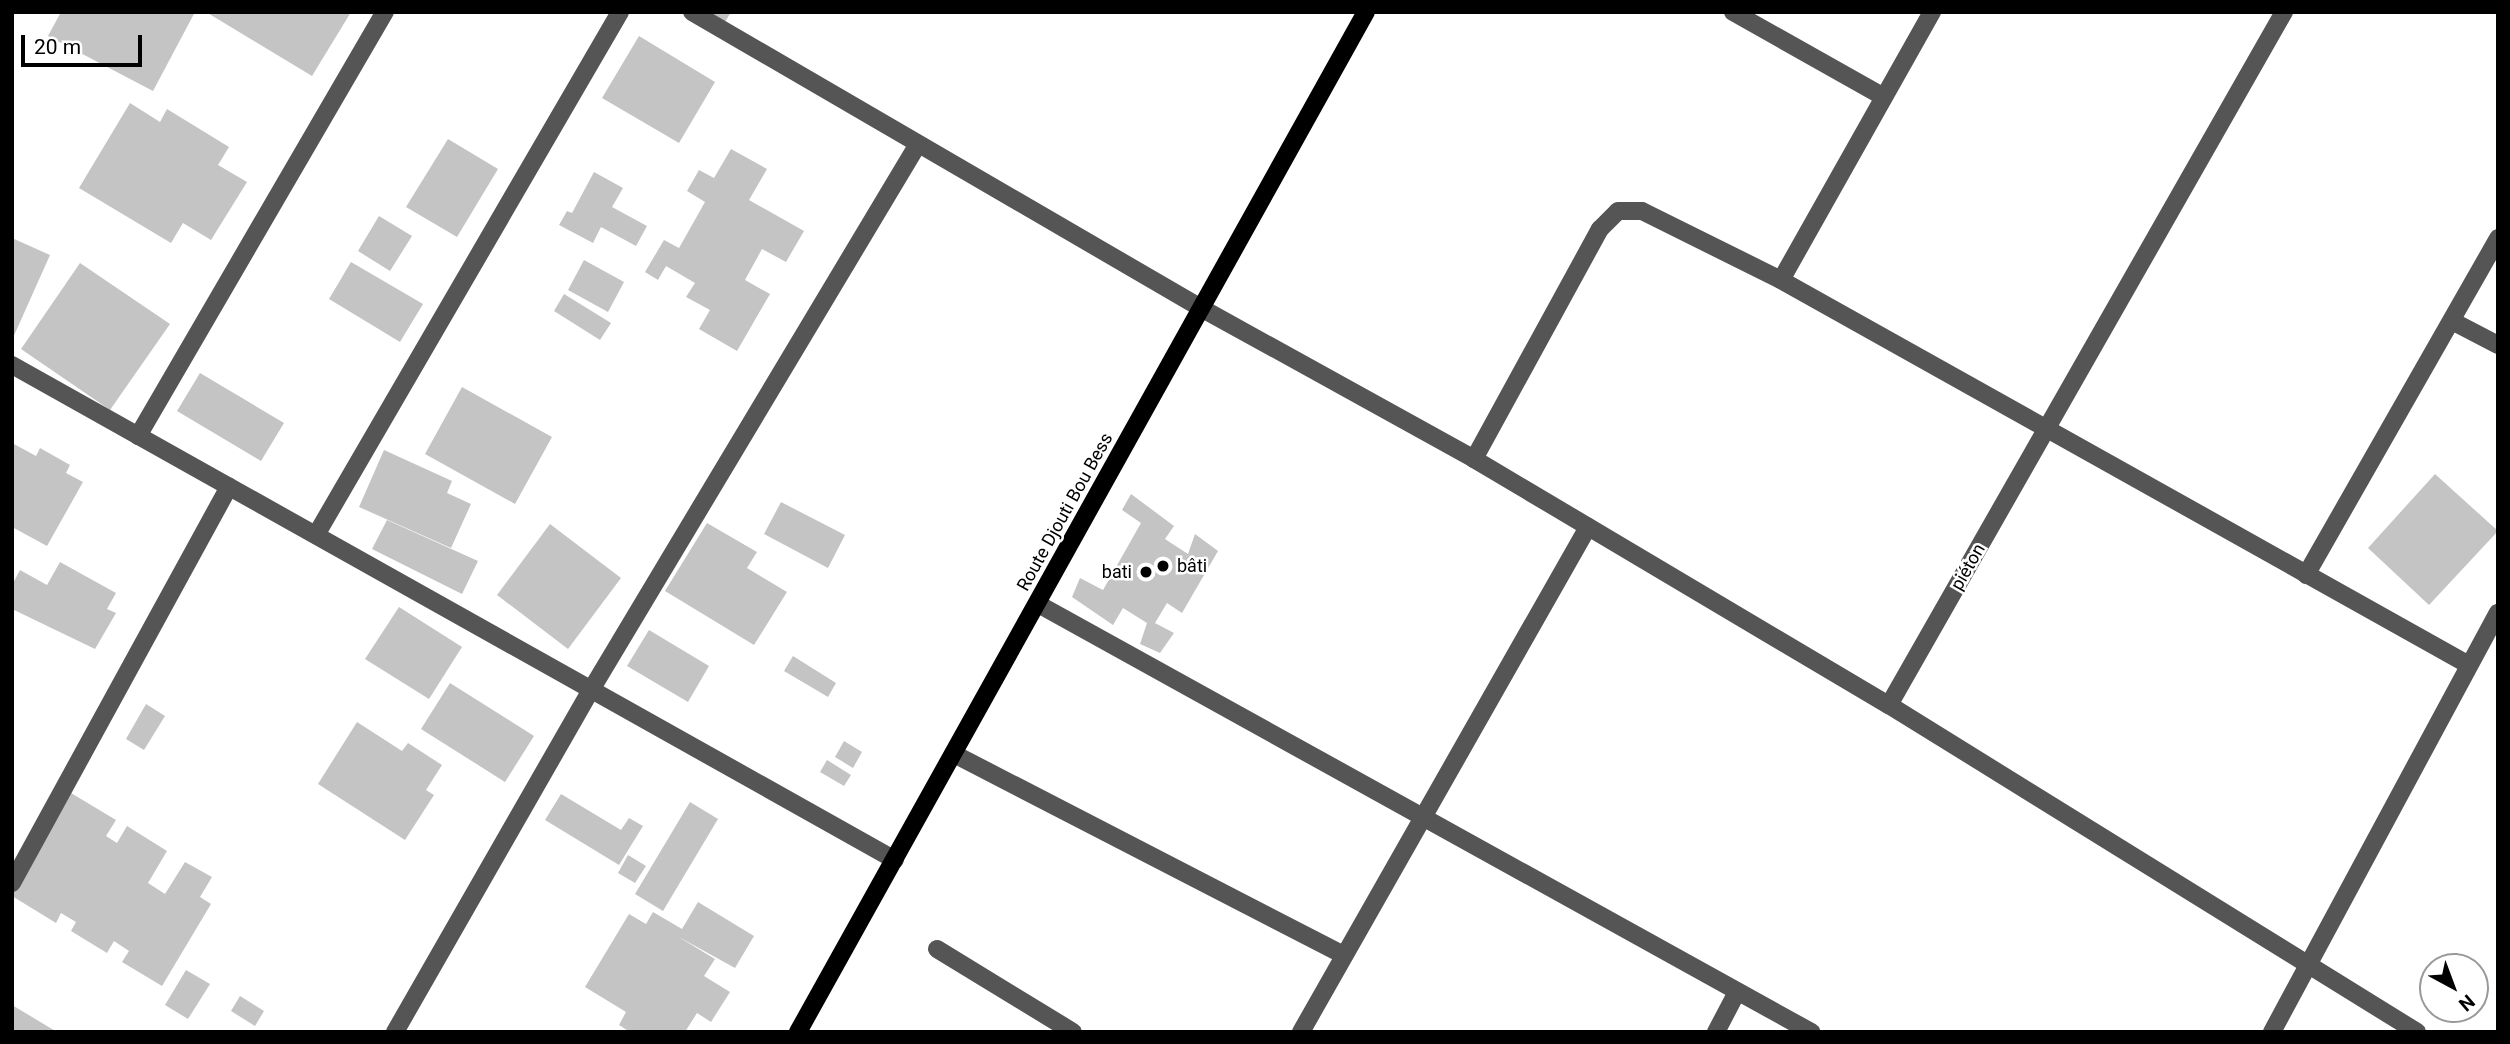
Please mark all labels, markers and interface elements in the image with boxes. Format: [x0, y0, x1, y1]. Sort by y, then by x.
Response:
scale bar [24, 21, 145, 65]
text: 20 m [34, 35, 81, 59]
street label: Route Djouti Bou Bess [1013, 429, 1117, 595]
street label: piéton [1946, 540, 1990, 594]
place label: bâti [1177, 555, 1207, 577]
marker: bâti [1155, 558, 1171, 574]
place label: bati [1102, 561, 1132, 583]
marker: bati [1138, 564, 1154, 580]
north arrow [2419, 953, 2489, 1023]
text: N [2454, 990, 2479, 1016]

